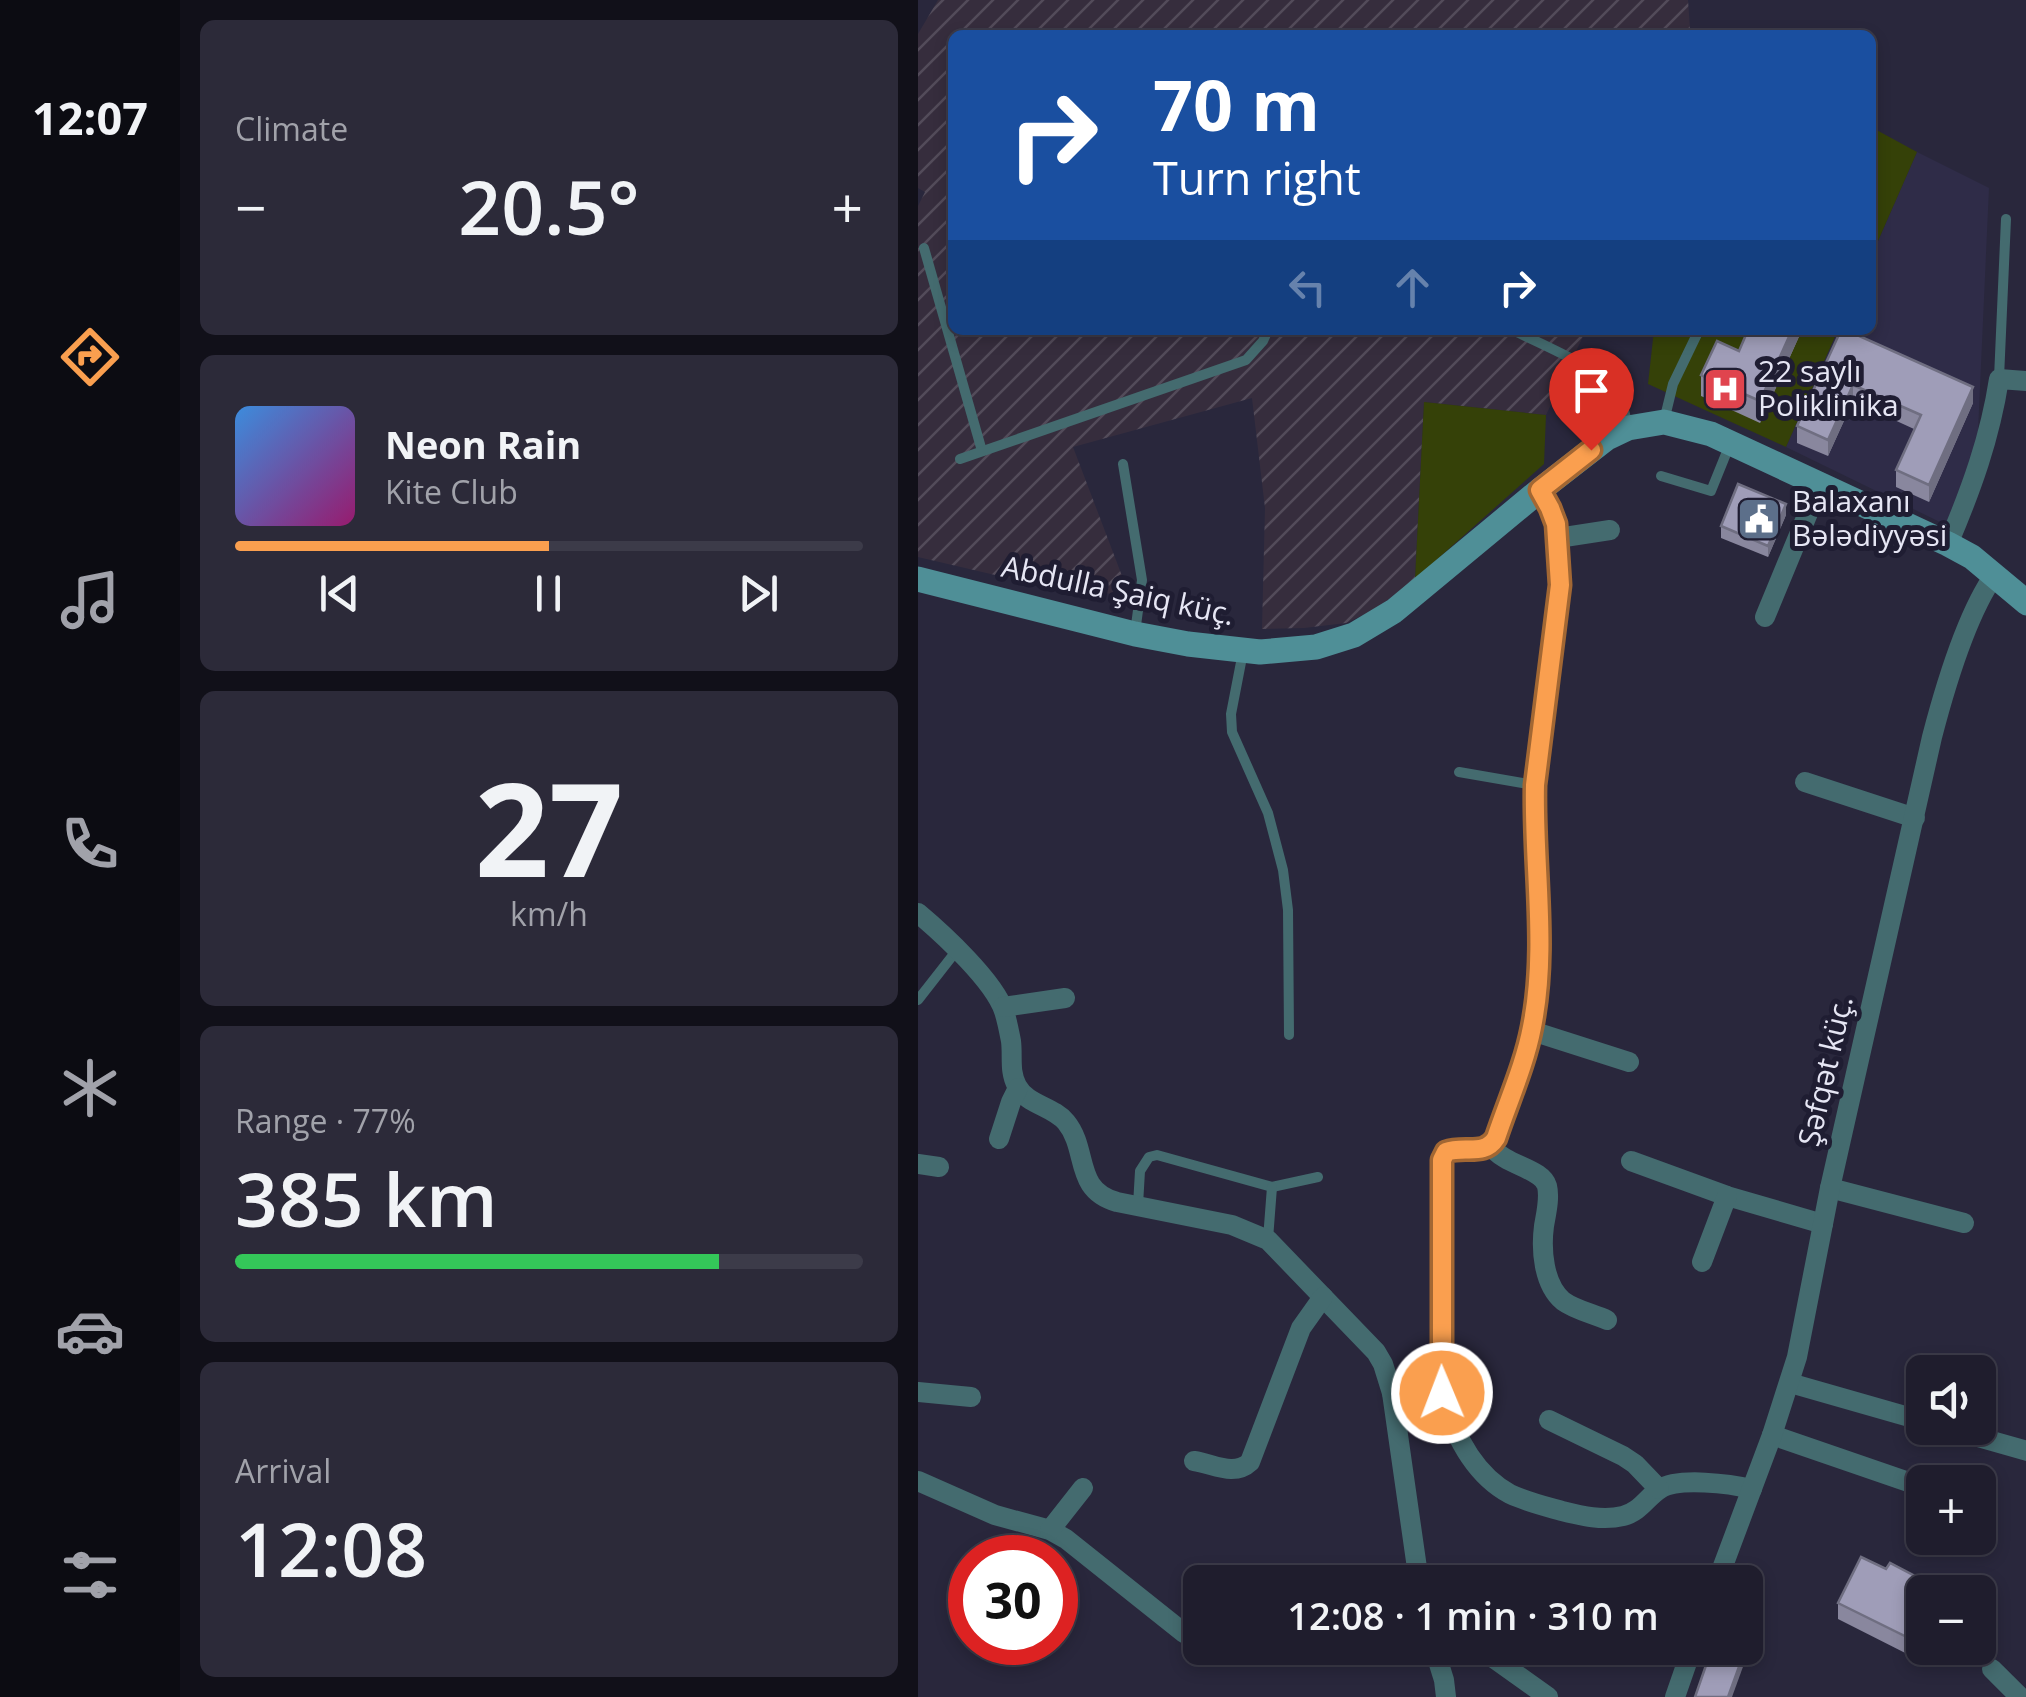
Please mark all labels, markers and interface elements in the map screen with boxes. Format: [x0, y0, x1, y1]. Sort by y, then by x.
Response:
text: 70 m [1153, 56, 1320, 152]
icon: right [988, 70, 1118, 200]
text: 12:07 [32, 87, 148, 148]
text: Climate [235, 107, 348, 150]
text: Turn right [1153, 147, 1361, 208]
text: 20.5° [458, 155, 640, 257]
text: − [235, 169, 266, 244]
text: + [832, 169, 863, 244]
icon: left [1280, 260, 1335, 315]
icon: ahead [1385, 260, 1440, 315]
icon: right [1490, 260, 1545, 315]
icon: directions [55, 322, 125, 392]
pin [1549, 348, 1634, 451]
place label: 22 saylı Poliklinika [1758, 350, 1899, 425]
icon: arrive [1564, 363, 1619, 418]
hospital icon: 22 saylı Poliklinika [1702, 366, 1748, 412]
text: Neon Rain [385, 418, 581, 470]
text: Kite Club [385, 470, 518, 513]
place label: Balaxanı Bələdiyyəsi [1792, 480, 1947, 555]
public building icon: Balaxanı Bələdiyyəsi [1736, 496, 1782, 542]
street label: Abdulla Şaiq küç. [998, 545, 1238, 634]
icon: music [55, 565, 125, 635]
icon: previous [312, 566, 367, 621]
icon: pause [521, 566, 576, 621]
icon: next [731, 566, 786, 621]
text: 27 [475, 738, 623, 915]
icon: phone [55, 809, 125, 879]
text: km/h [510, 892, 588, 935]
street label: Şəfqət küç. [1787, 991, 1862, 1150]
icon: climate [55, 1053, 125, 1123]
text: Range · 77% [235, 1099, 416, 1142]
text: 385 km [235, 1147, 498, 1249]
icon: car [55, 1296, 125, 1366]
position arrow [1390, 1341, 1494, 1445]
map controls [1906, 1355, 1996, 1665]
button: sound [1906, 1355, 1996, 1445]
text: Arrival [235, 1449, 331, 1492]
button: + [1906, 1465, 1996, 1555]
text: 12:08 [235, 1497, 427, 1599]
speed limit sign: 30 [948, 1535, 1078, 1665]
icon: filters [55, 1540, 125, 1610]
button: − [1906, 1575, 1996, 1665]
text: 12:08 · 1 min · 310 m [1287, 1589, 1659, 1641]

